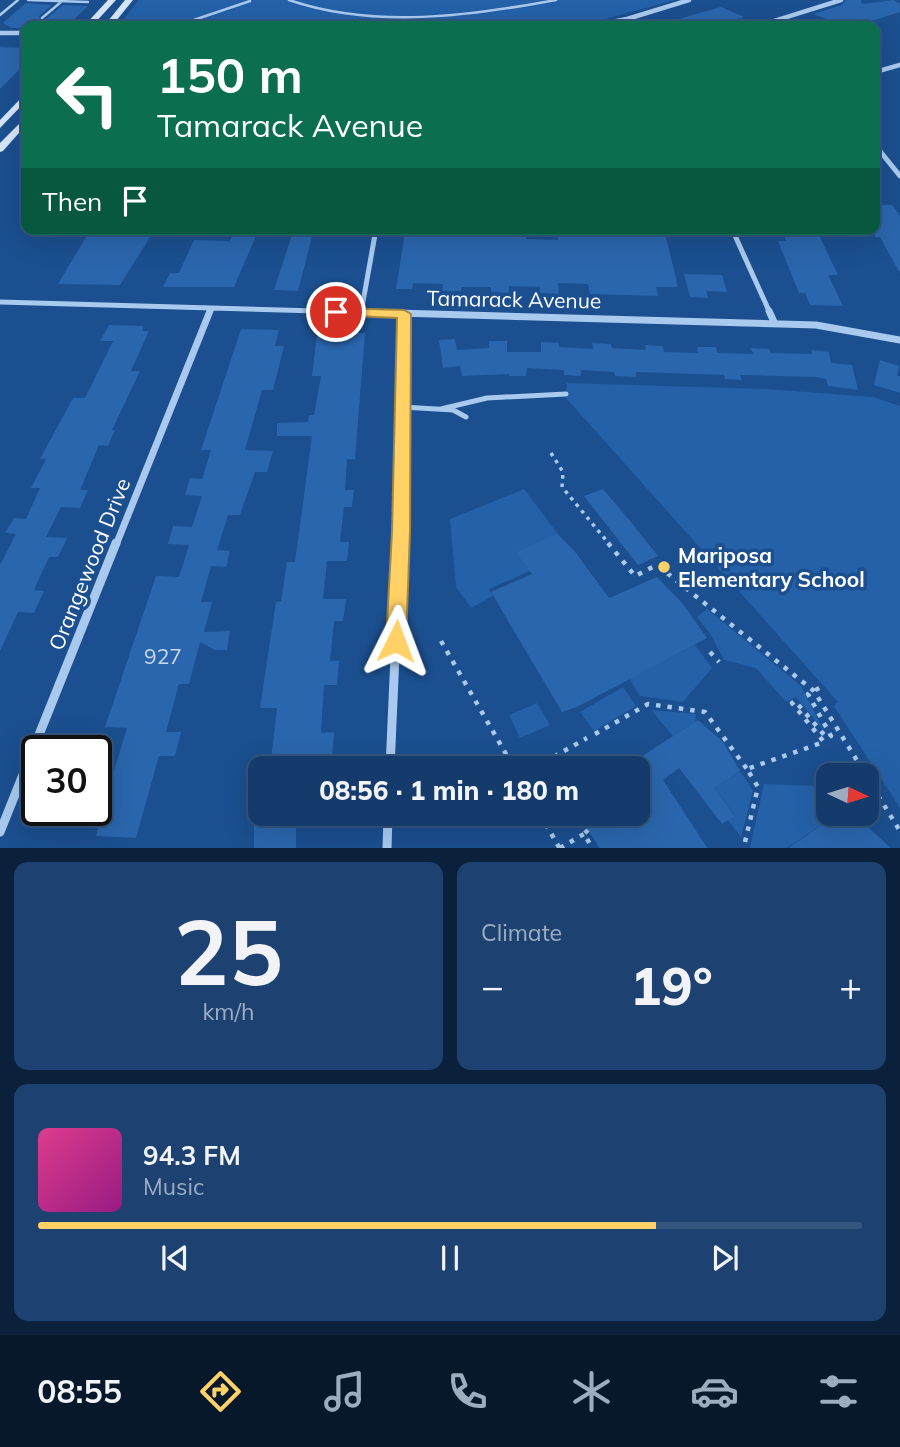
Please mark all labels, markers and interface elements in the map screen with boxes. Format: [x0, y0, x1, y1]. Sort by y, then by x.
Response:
text: 150 m [157, 44, 303, 105]
icon: left [42, 49, 133, 140]
text: Tamarack Avenue [157, 105, 423, 145]
icon: arrive [116, 182, 154, 220]
text: Then [42, 185, 102, 218]
pin [306, 282, 366, 342]
street label: Tamarack Avenue [426, 284, 602, 314]
icon: arrive [317, 293, 355, 331]
street label: Orangewood Drive [43, 474, 135, 654]
place label: Mariposa Elementary School [678, 542, 865, 592]
marker: Mariposa Elementary School [656, 559, 672, 575]
position arrow [359, 604, 433, 678]
house number: 927 [144, 643, 182, 669]
speed limit sign: 30 [21, 735, 112, 826]
north arrow [816, 763, 878, 826]
map controls [816, 763, 879, 826]
text: 08:56 · 1 min · 180 m [319, 774, 579, 807]
text: 25 [174, 894, 283, 1008]
text: Climate [481, 918, 562, 947]
text: 19° [630, 953, 713, 1018]
text: − [481, 962, 504, 1010]
text: + [839, 962, 862, 1010]
text: km/h [202, 997, 255, 1026]
text: 94.3 FM [143, 1139, 241, 1172]
text: Music [143, 1172, 204, 1201]
icon: previous [156, 1239, 194, 1277]
icon: pause [431, 1239, 469, 1277]
icon: next [706, 1239, 744, 1277]
icon: directions [196, 1367, 245, 1416]
icon: music [320, 1367, 369, 1416]
icon: phone [443, 1367, 492, 1416]
icon: climate [567, 1367, 616, 1416]
icon: car [690, 1367, 739, 1416]
icon: filters [814, 1367, 863, 1416]
text: 08:55 [37, 1371, 122, 1411]

